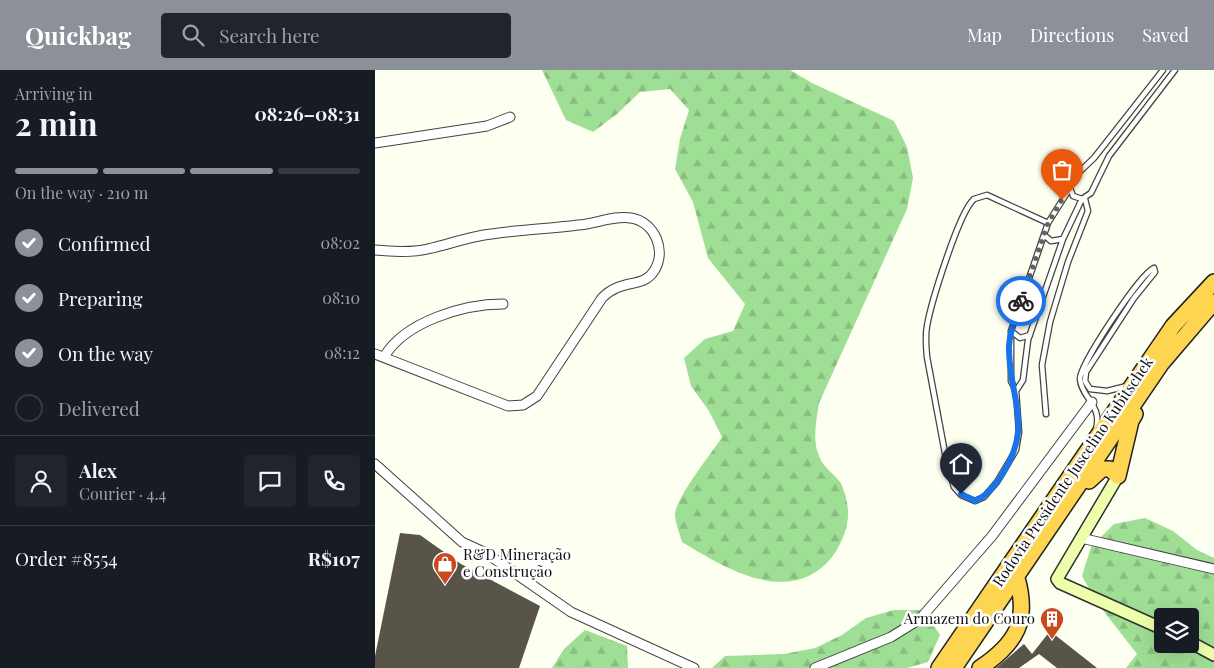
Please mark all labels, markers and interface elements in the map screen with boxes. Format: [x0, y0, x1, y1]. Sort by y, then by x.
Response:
search box [161, 13, 511, 58]
text: Quickbag [25, 19, 131, 51]
icon: search [179, 21, 207, 49]
text: Search here [219, 22, 320, 48]
text: Map [967, 23, 1002, 47]
text: Directions [1030, 23, 1114, 47]
text: Saved [1142, 23, 1189, 47]
text: Arriving in [15, 83, 93, 104]
text: 08:26–08:31 [255, 100, 360, 126]
text: 2 min [15, 101, 98, 144]
pin [1041, 149, 1083, 200]
icon: bag [1048, 156, 1076, 184]
text: On the way · 210 m [15, 182, 148, 203]
icon: check [15, 229, 43, 257]
text: Confirmed [58, 230, 151, 256]
text: 08:02 [321, 232, 360, 253]
courier [996, 276, 1046, 326]
icon: check [15, 284, 43, 312]
text: Preparing [58, 285, 143, 311]
text: 08:10 [322, 287, 360, 308]
icon: bike [1007, 287, 1035, 315]
icon: check [15, 339, 43, 367]
text: On the way [58, 340, 153, 366]
text: 08:12 [324, 342, 360, 363]
street label: Rodovia Presidente Juscelino Kubitschek [987, 352, 1157, 590]
text: Delivered [58, 395, 140, 421]
pin [940, 443, 982, 494]
icon: home [947, 450, 975, 478]
button: person [15, 455, 67, 507]
button: chat [244, 455, 296, 507]
button: phone [308, 455, 360, 507]
text: Alex [79, 457, 117, 483]
text: Courier · 4.4 [79, 483, 166, 504]
place label: R&D Mineração e Construção [463, 544, 571, 581]
text: Order #8554 [15, 545, 118, 571]
text: R$107 [308, 545, 360, 571]
shop icon: R&D Mineração e Construção [432, 551, 458, 585]
building icon: Armazem do Couro [1039, 606, 1065, 640]
place label: Armazem do Couro [903, 608, 1035, 628]
map controls [1154, 608, 1199, 653]
button: layers [1154, 608, 1199, 653]

